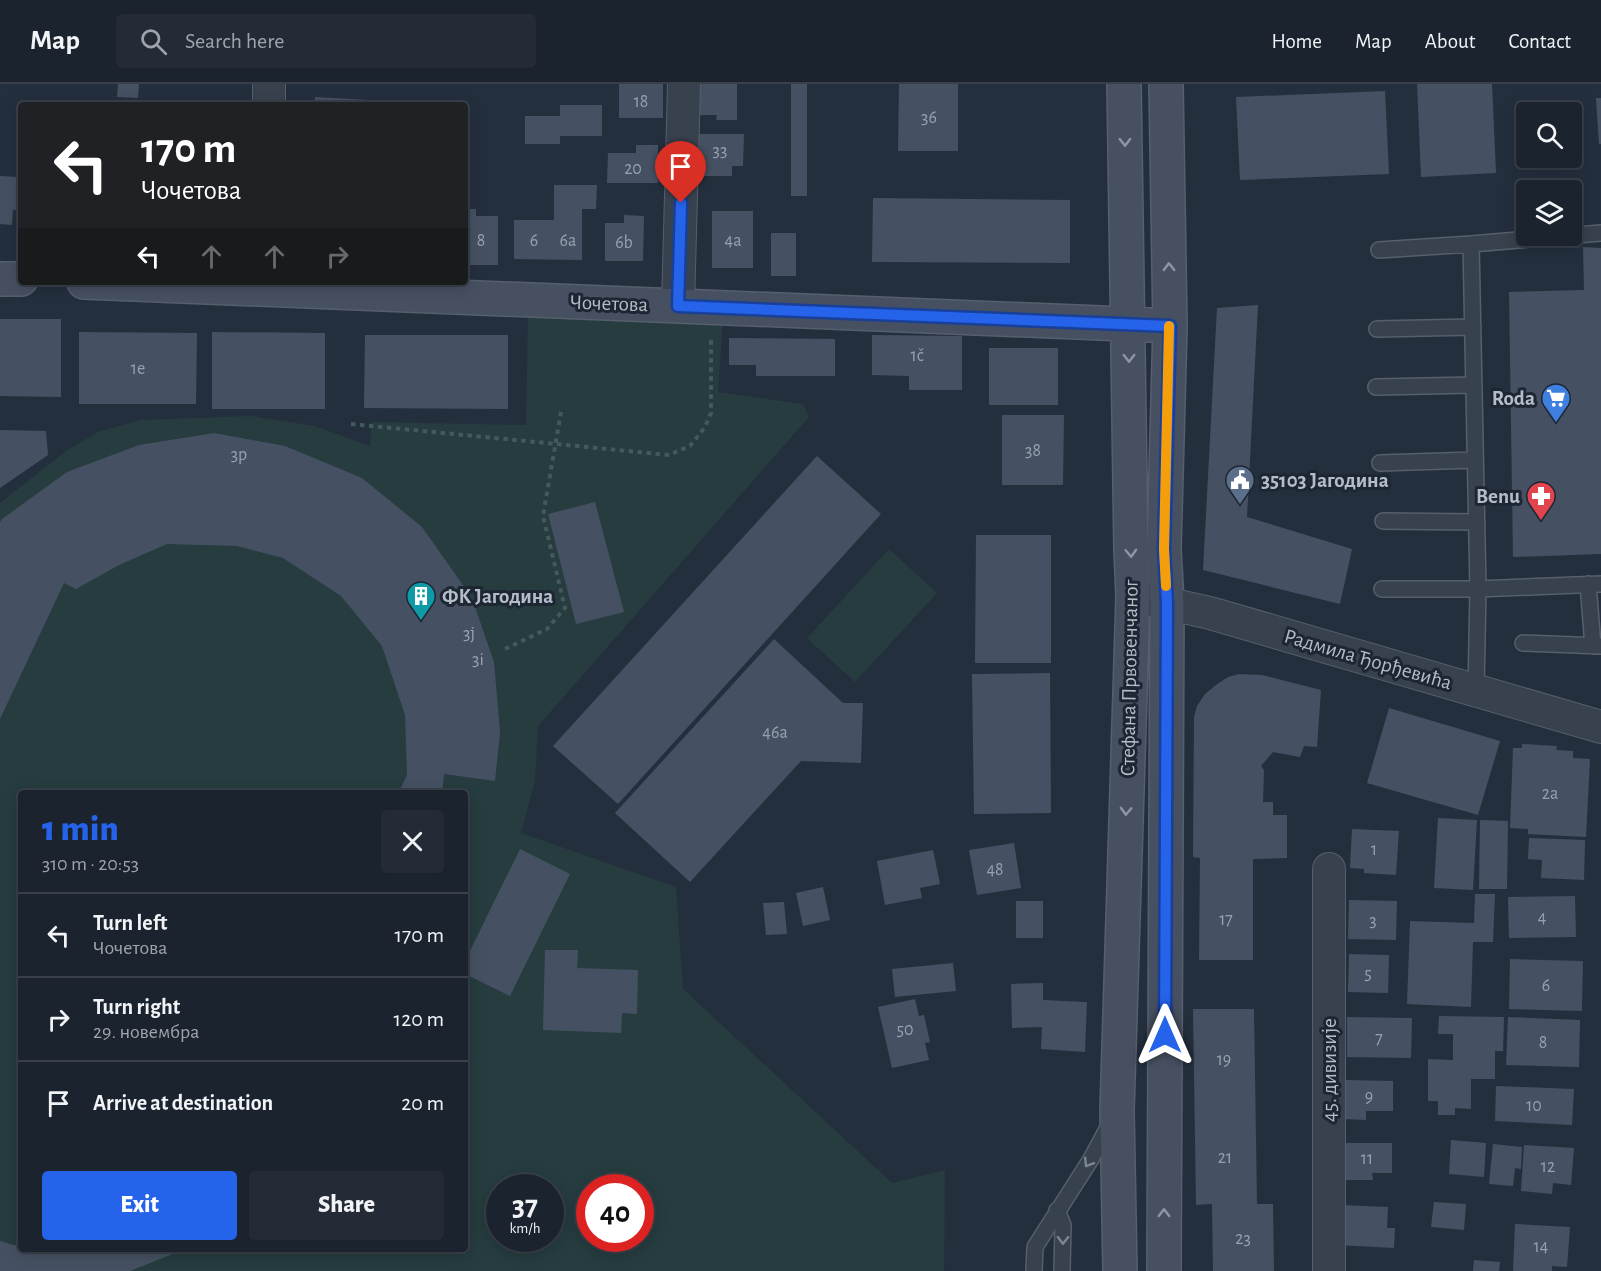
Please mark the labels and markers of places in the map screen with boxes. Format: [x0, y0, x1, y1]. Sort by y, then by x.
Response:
pin [655, 141, 706, 203]
supermarket icon: Roda [1540, 382, 1572, 424]
place label: Roda [1492, 388, 1535, 409]
public building icon: 35103 Јагодина [1224, 464, 1256, 506]
place label: 35103 Јагодина [1261, 470, 1389, 491]
pharmacy icon: Benu [1525, 480, 1557, 522]
place label: Benu [1476, 486, 1520, 507]
building icon: ФК Јагодина [405, 580, 437, 622]
place label: ФК Јагодина [442, 586, 553, 607]

